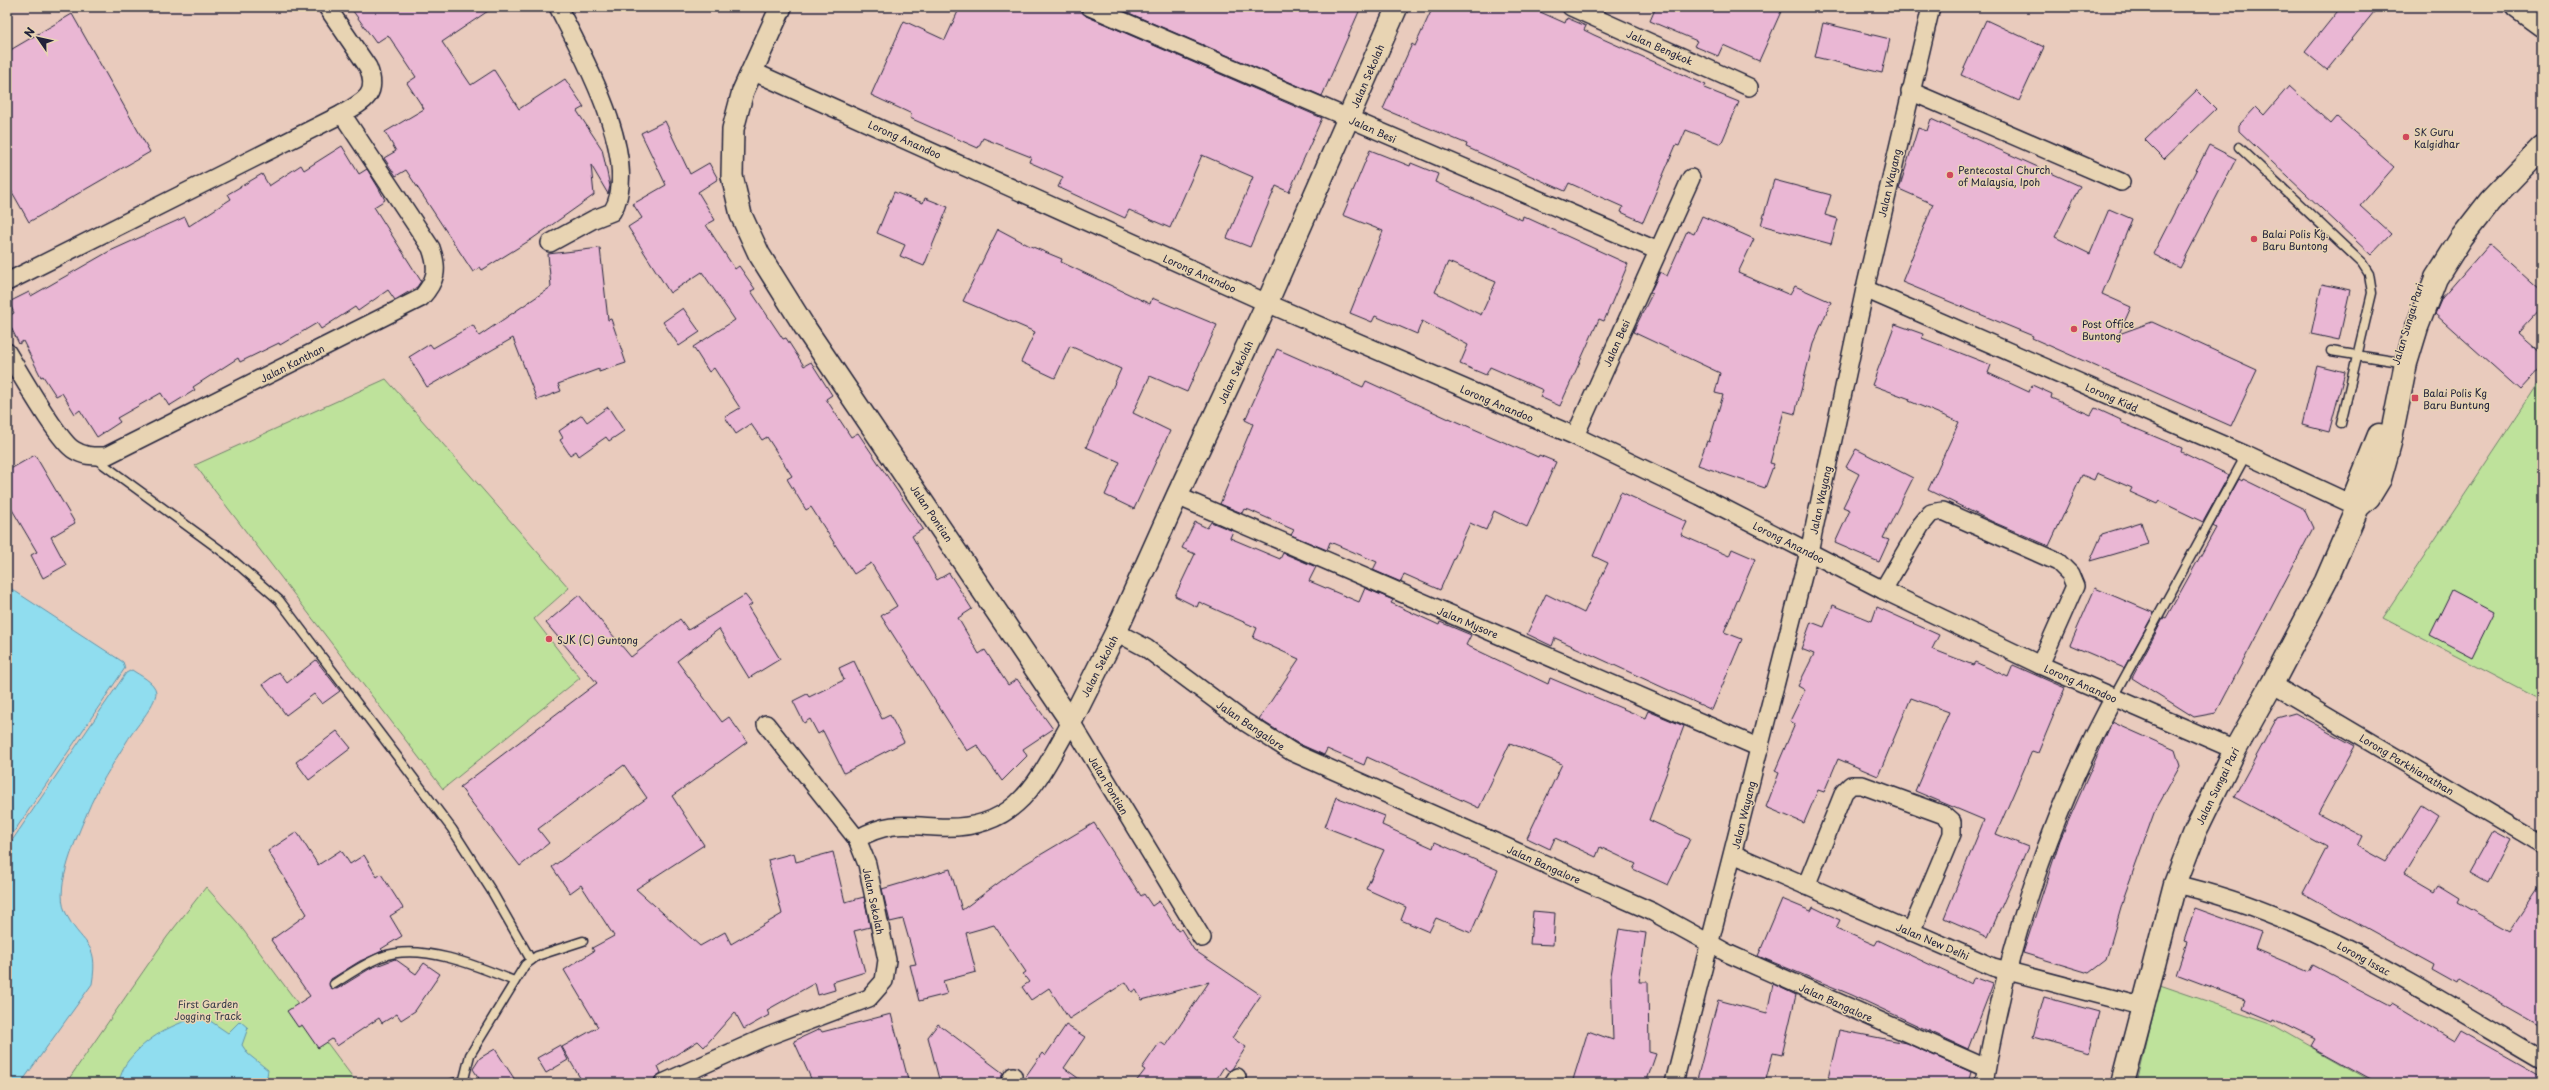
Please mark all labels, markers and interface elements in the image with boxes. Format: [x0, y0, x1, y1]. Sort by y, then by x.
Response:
north arrow [18, 18, 58, 58]
text: N [20, 24, 39, 40]
street label: Jalan Bengkok [1624, 26, 1696, 68]
street label: Jalan Sekolah [1347, 42, 1387, 110]
street label: Jalan Besi [1347, 112, 1399, 146]
street label: Lorong Anandoo [866, 116, 944, 162]
place label: SK Guru Kalgidhar [2414, 124, 2460, 151]
marker: SK Guru Kalgidhar [2401, 132, 2411, 142]
street label: Jalan Wayang [1874, 147, 1904, 219]
place label: Pentecostal Church of Malaysia, Ipoh [1958, 162, 2051, 190]
marker: Pentecostal Church of Malaysia, Ipoh [1945, 170, 1955, 180]
place label: Balai Polis Kg. Baru Buntong [2262, 226, 2329, 253]
marker: Balai Polis Kg. Baru Buntong [2249, 234, 2259, 244]
street label: Lorong Anandoo [1161, 250, 1239, 296]
street label: Jalan Sungai Pari [2387, 281, 2427, 367]
place label: Post Office Buntong [2082, 316, 2134, 343]
street label: Jalan Besi [1599, 317, 1633, 369]
marker: Post Office Buntong [2069, 324, 2079, 334]
street label: Jalan Sekolah [1214, 338, 1256, 406]
street label: Jalan Kanthan [257, 340, 327, 386]
street label: Lorong Kidd [2083, 379, 2141, 415]
street label: Lorong Anandoo [1458, 381, 1536, 425]
place label: Balai Polis Kg Baru Buntung [2423, 385, 2490, 412]
marker: Balai Polis Kg Baru Buntung [2410, 393, 2420, 403]
street label: Jalan Wayang [1805, 464, 1835, 536]
street label: Jalan Pontian [907, 481, 957, 545]
street label: Lorong Anandoo [1751, 518, 1828, 567]
street label: Jalan Mysore [1435, 602, 1501, 643]
place label: SJK (C) Guntong [557, 632, 638, 647]
street label: Jalan Sekolah [1077, 632, 1121, 700]
marker: SJK (C) Guntong [544, 634, 554, 644]
street label: Lorong Anandoo [2042, 660, 2120, 706]
street label: Jalan Bangalore [1214, 697, 1288, 753]
street label: Lorong Parkhianathan [2357, 730, 2457, 798]
street label: Jalan Sungai Pari [2192, 744, 2242, 827]
street label: Jalan Pontian [1086, 753, 1132, 817]
street label: Jalan Wayang [1727, 779, 1759, 851]
street label: Jalan Bangalore [1505, 841, 1583, 887]
street label: Jalan Sekolah [860, 866, 888, 936]
street label: Jalan New Delhi [1894, 919, 1972, 963]
street label: Lorong Issac [2335, 937, 2393, 979]
street label: Jalan Bangalore [1797, 979, 1875, 1025]
park label: First Garden Jogging Track [174, 996, 242, 1023]

